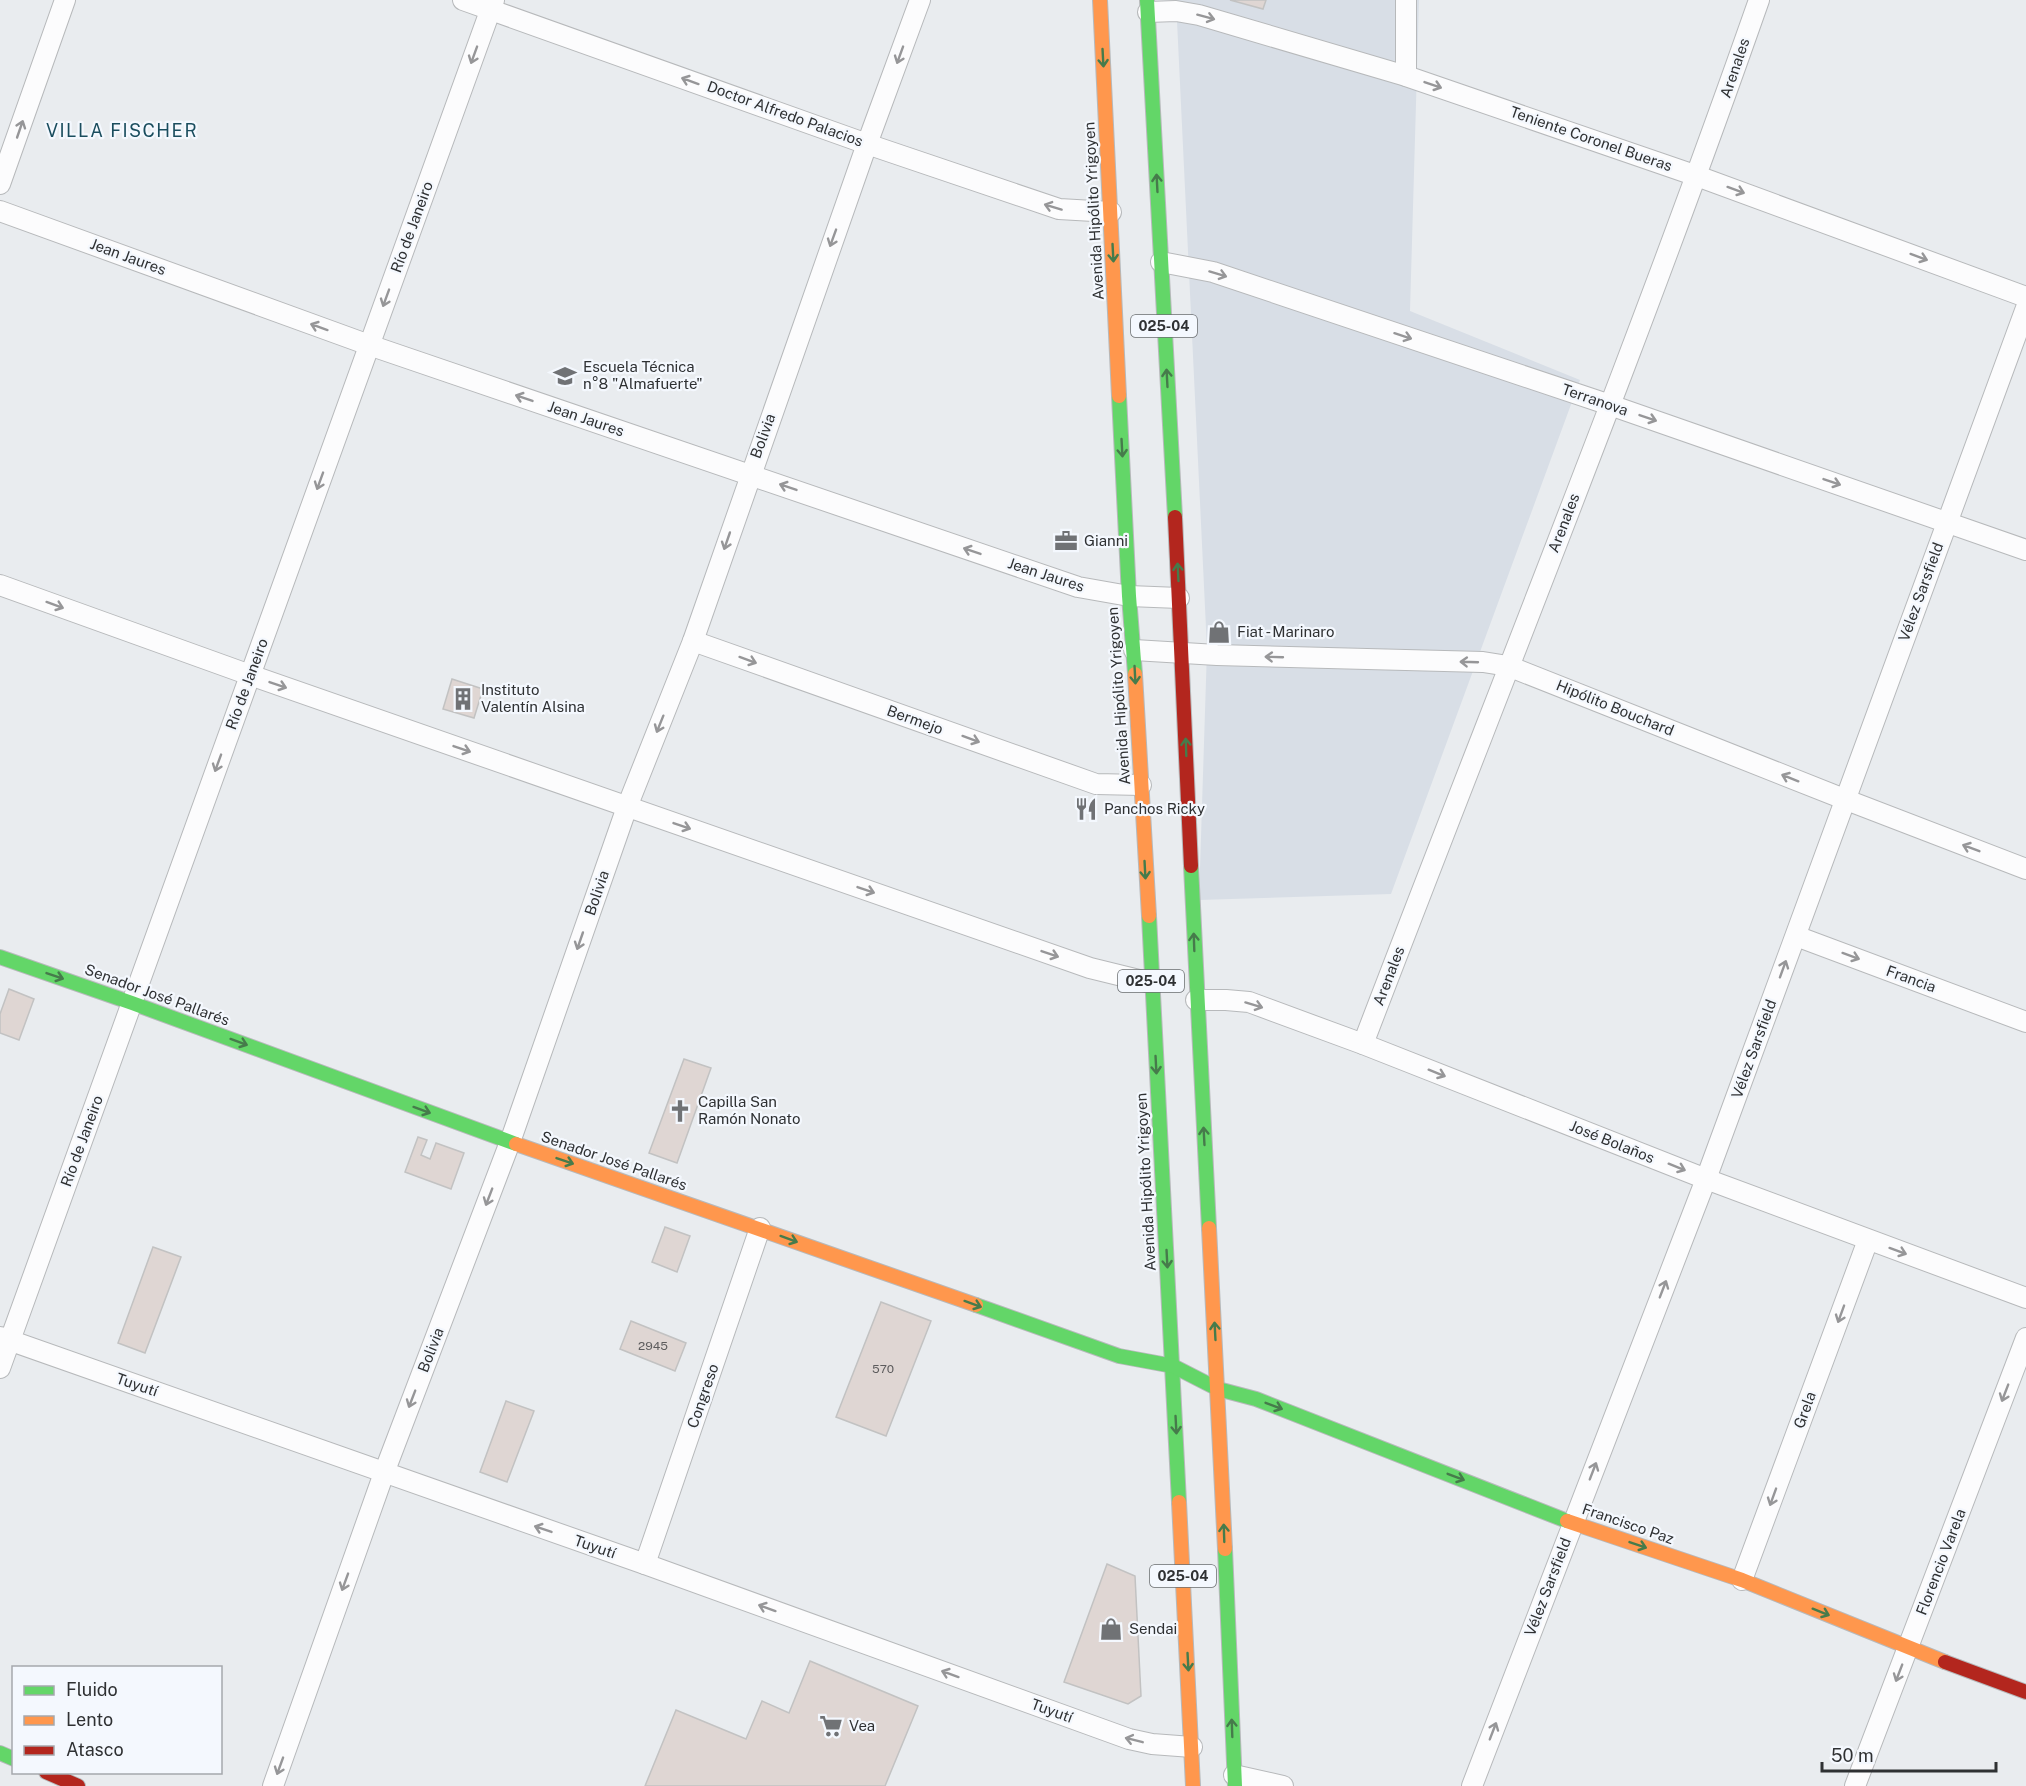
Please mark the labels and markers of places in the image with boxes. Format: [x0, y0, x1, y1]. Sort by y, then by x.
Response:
place label: Escuela Técnica n°8 "Almafuerte" [583, 358, 703, 392]
school or university icon: Escuela Técnica n°8 "Almafuerte" [552, 363, 578, 389]
office icon: Gianni [1053, 528, 1079, 554]
place label: Gianni [1084, 532, 1128, 549]
shop icon: Fiat - Marinaro [1206, 619, 1232, 645]
place label: Fiat - Marinaro [1237, 623, 1335, 640]
place label: Instituto Valentín Alsina [481, 681, 585, 715]
building icon: Instituto Valentín Alsina [450, 686, 476, 712]
restaurant icon: Panchos Ricky [1073, 796, 1099, 822]
place label: Panchos Ricky [1104, 800, 1205, 817]
place label: Capilla San Ramón Nonato [698, 1093, 800, 1127]
church icon: Capilla San Ramón Nonato [667, 1098, 693, 1124]
shop icon: Sendai [1098, 1616, 1124, 1642]
place label: Sendai [1129, 1620, 1177, 1637]
supermarket icon: Vea [818, 1713, 844, 1739]
place label: Vea [849, 1717, 875, 1734]

